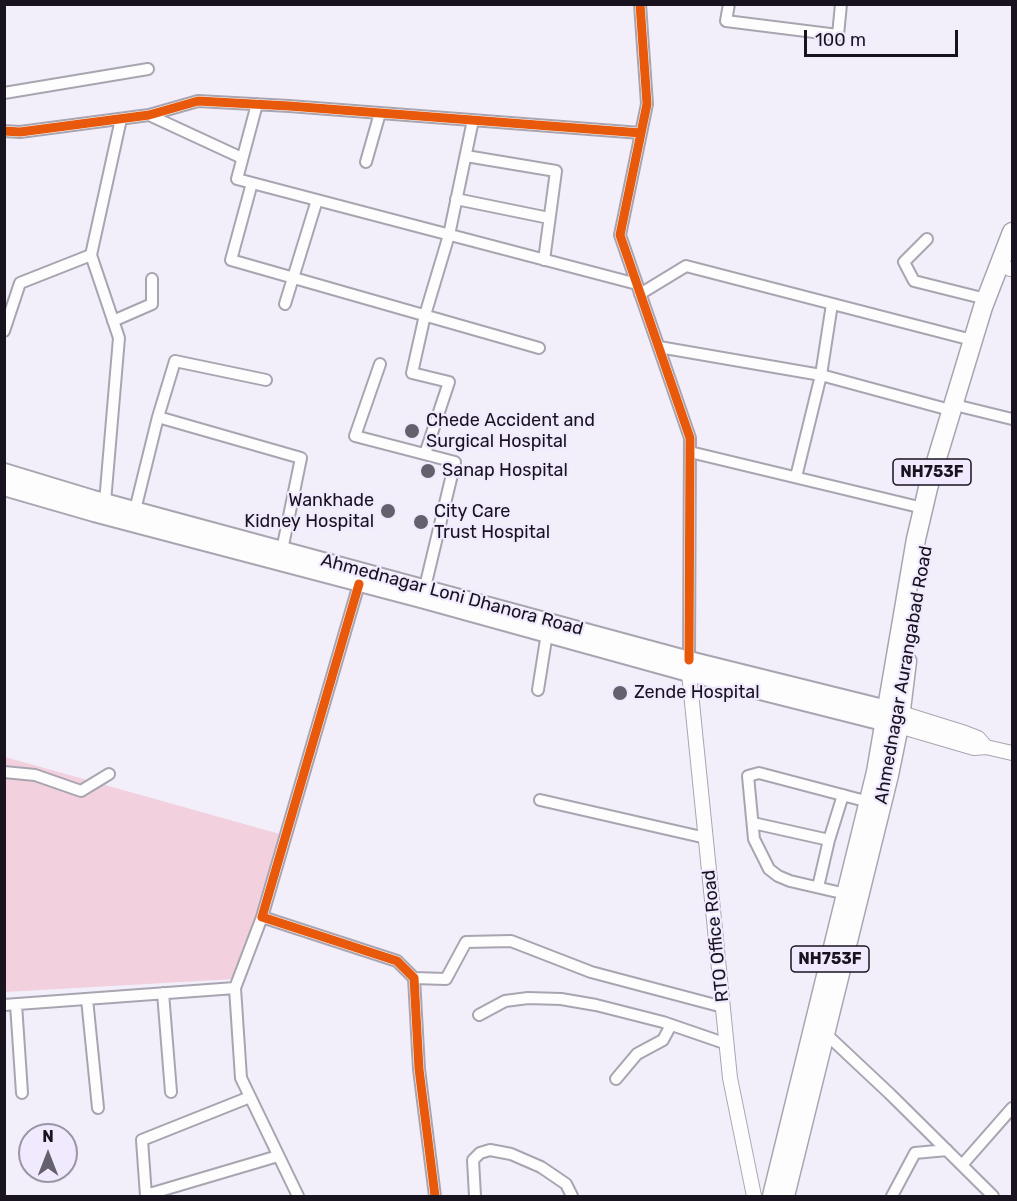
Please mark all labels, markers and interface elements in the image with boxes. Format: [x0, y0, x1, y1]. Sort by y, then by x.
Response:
scale bar [807, 18, 962, 56]
text: 100 m [815, 29, 866, 51]
place label: Chede Accident and Surgical Hospital [426, 410, 595, 452]
marker: Chede Accident and Surgical Hospital [403, 422, 421, 440]
road number: NH753F [893, 459, 971, 485]
place label: Sanap Hospital [442, 460, 568, 482]
marker: Sanap Hospital [419, 462, 437, 480]
place label: Wankhade Kidney Hospital [244, 490, 374, 532]
place label: City Care Trust Hospital [434, 501, 550, 544]
marker: Wankhade Kidney Hospital [379, 502, 397, 520]
marker: City Care Trust Hospital [412, 513, 430, 531]
street label: Ahmednagar Aurangabad Road [871, 544, 937, 806]
street label: Ahmednagar Loni Dhanora Road [318, 550, 586, 640]
place label: Zende Hospital [634, 682, 760, 704]
marker: Zende Hospital [611, 684, 629, 702]
street label: RTO Office Road [698, 869, 734, 1003]
road number: NH753F [791, 946, 869, 972]
north arrow [18, 1123, 78, 1183]
text: N [42, 1127, 54, 1146]

